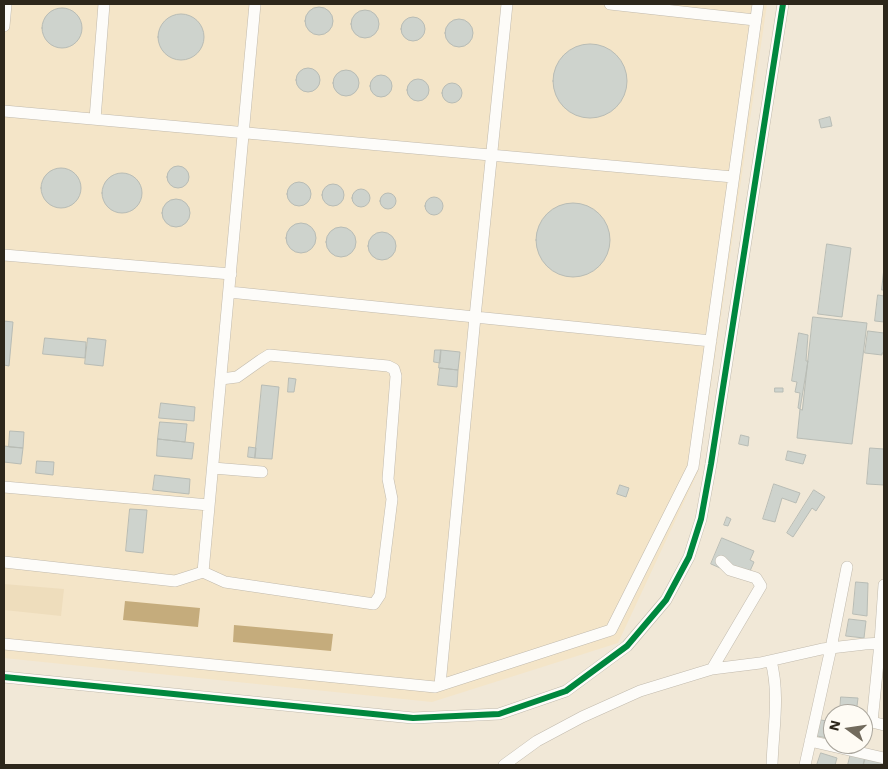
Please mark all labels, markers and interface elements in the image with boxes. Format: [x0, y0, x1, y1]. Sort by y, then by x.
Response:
north arrow [823, 704, 873, 754]
text: N [825, 719, 843, 733]

